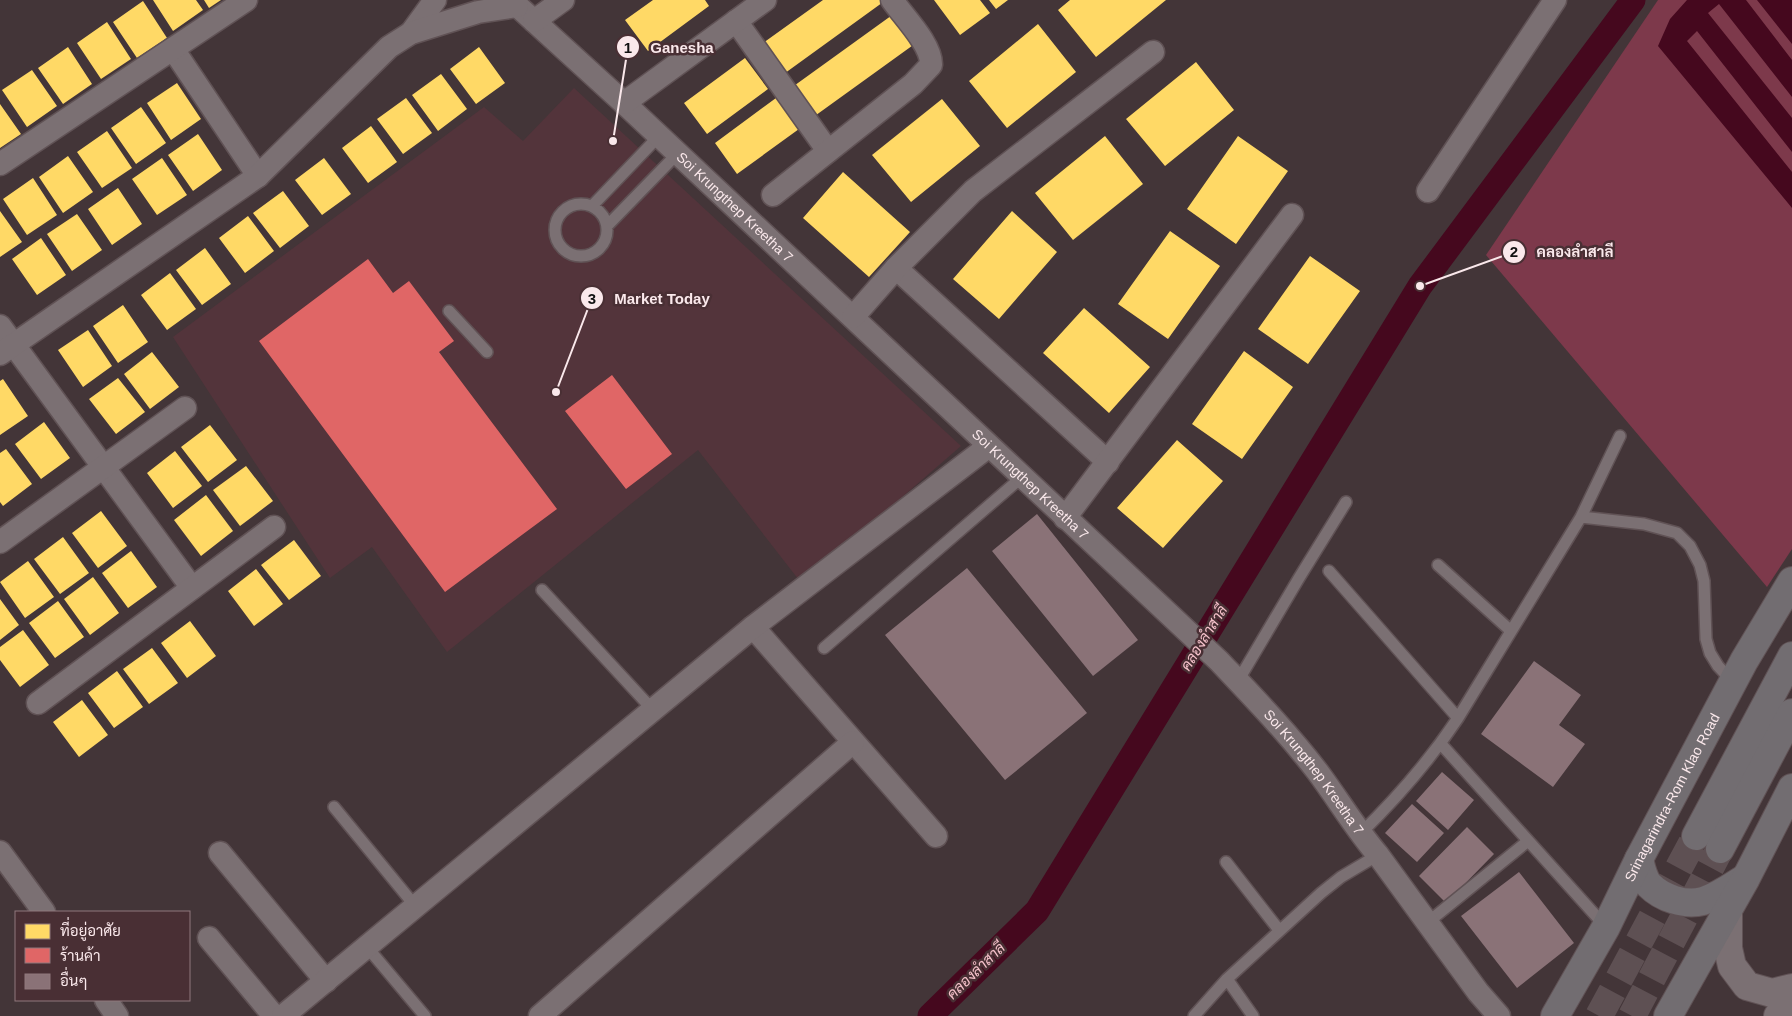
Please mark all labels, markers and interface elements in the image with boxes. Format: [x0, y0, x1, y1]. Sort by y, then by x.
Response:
callout: Ganesha [616, 32, 724, 62]
text: 1 [624, 39, 632, 56]
text: Ganesha [650, 39, 714, 56]
street label: Soi Krungthep Kreetha 7 [673, 149, 797, 266]
callout: คลองลำสาลี [1502, 237, 1623, 267]
text: คลองลำสาลี [1537, 242, 1614, 260]
text: 2 [1510, 243, 1518, 260]
callout: Market Today [579, 283, 720, 313]
text: 3 [588, 290, 596, 307]
text: Market Today [614, 290, 710, 307]
street label: Soi Krungthep Kreetha 7 [969, 426, 1092, 543]
water label: คลองลำสาลี [1176, 601, 1231, 674]
street label: Soi Krungthep Kreetha 7 [1261, 706, 1367, 838]
street label: Srinagarindra-Rom Klao Road [1621, 711, 1723, 884]
legend [15, 911, 190, 1001]
text: ที่อยู่อาศัย [60, 916, 121, 941]
water label: คลองลำสาลี [942, 938, 1009, 1002]
text: ร้านค้า [60, 946, 100, 964]
text: อื่นๆ [60, 966, 88, 990]

